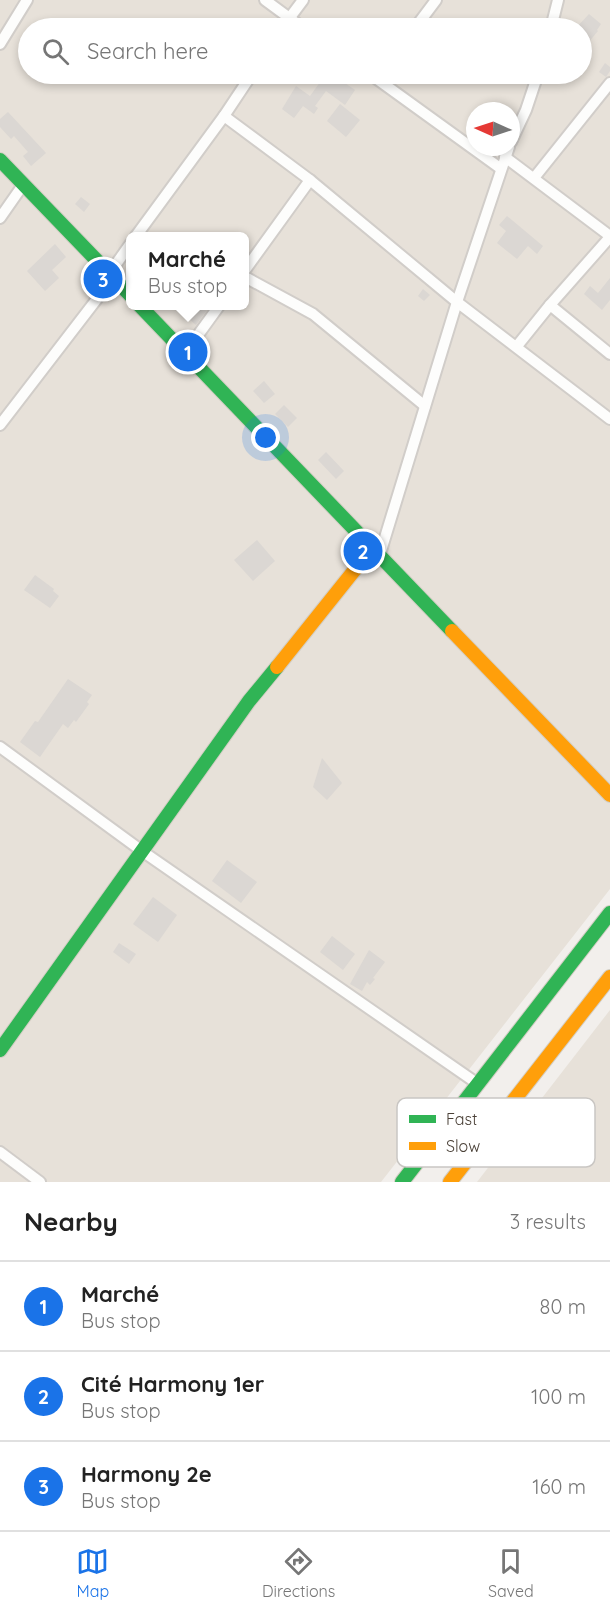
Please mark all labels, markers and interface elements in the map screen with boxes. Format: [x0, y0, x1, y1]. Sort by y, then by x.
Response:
search box [18, 18, 592, 84]
icon: search [39, 35, 72, 68]
text: Search here [87, 37, 208, 65]
north arrow [466, 102, 520, 156]
popup [126, 232, 249, 310]
text: Marché [148, 245, 226, 273]
pin: 3 [84, 256, 122, 302]
text: Bus stop [148, 273, 227, 298]
pin: 1 [168, 330, 207, 374]
your location [251, 423, 280, 452]
pin: 2 [344, 528, 382, 574]
legend [397, 1098, 595, 1167]
text: Fast [446, 1109, 477, 1129]
text: Slow [446, 1136, 480, 1156]
text: Nearby [24, 1205, 118, 1238]
text: 3 results [510, 1209, 586, 1234]
text: Marché [81, 1280, 159, 1308]
text: 1 [40, 1294, 47, 1319]
text: 80 m [540, 1294, 586, 1319]
text: Bus stop [81, 1308, 161, 1333]
text: Cité Harmony 1er [81, 1370, 264, 1398]
text: 2 [38, 1384, 49, 1409]
text: 100 m [531, 1384, 586, 1409]
text: Bus stop [81, 1398, 161, 1423]
text: Harmony 2e [81, 1460, 212, 1488]
text: 3 [38, 1474, 49, 1499]
text: 160 m [532, 1474, 586, 1499]
text: Bus stop [81, 1488, 161, 1513]
tab: Map [76, 1545, 109, 1601]
tab: Directions [262, 1545, 335, 1601]
tab: Saved [488, 1545, 534, 1601]

